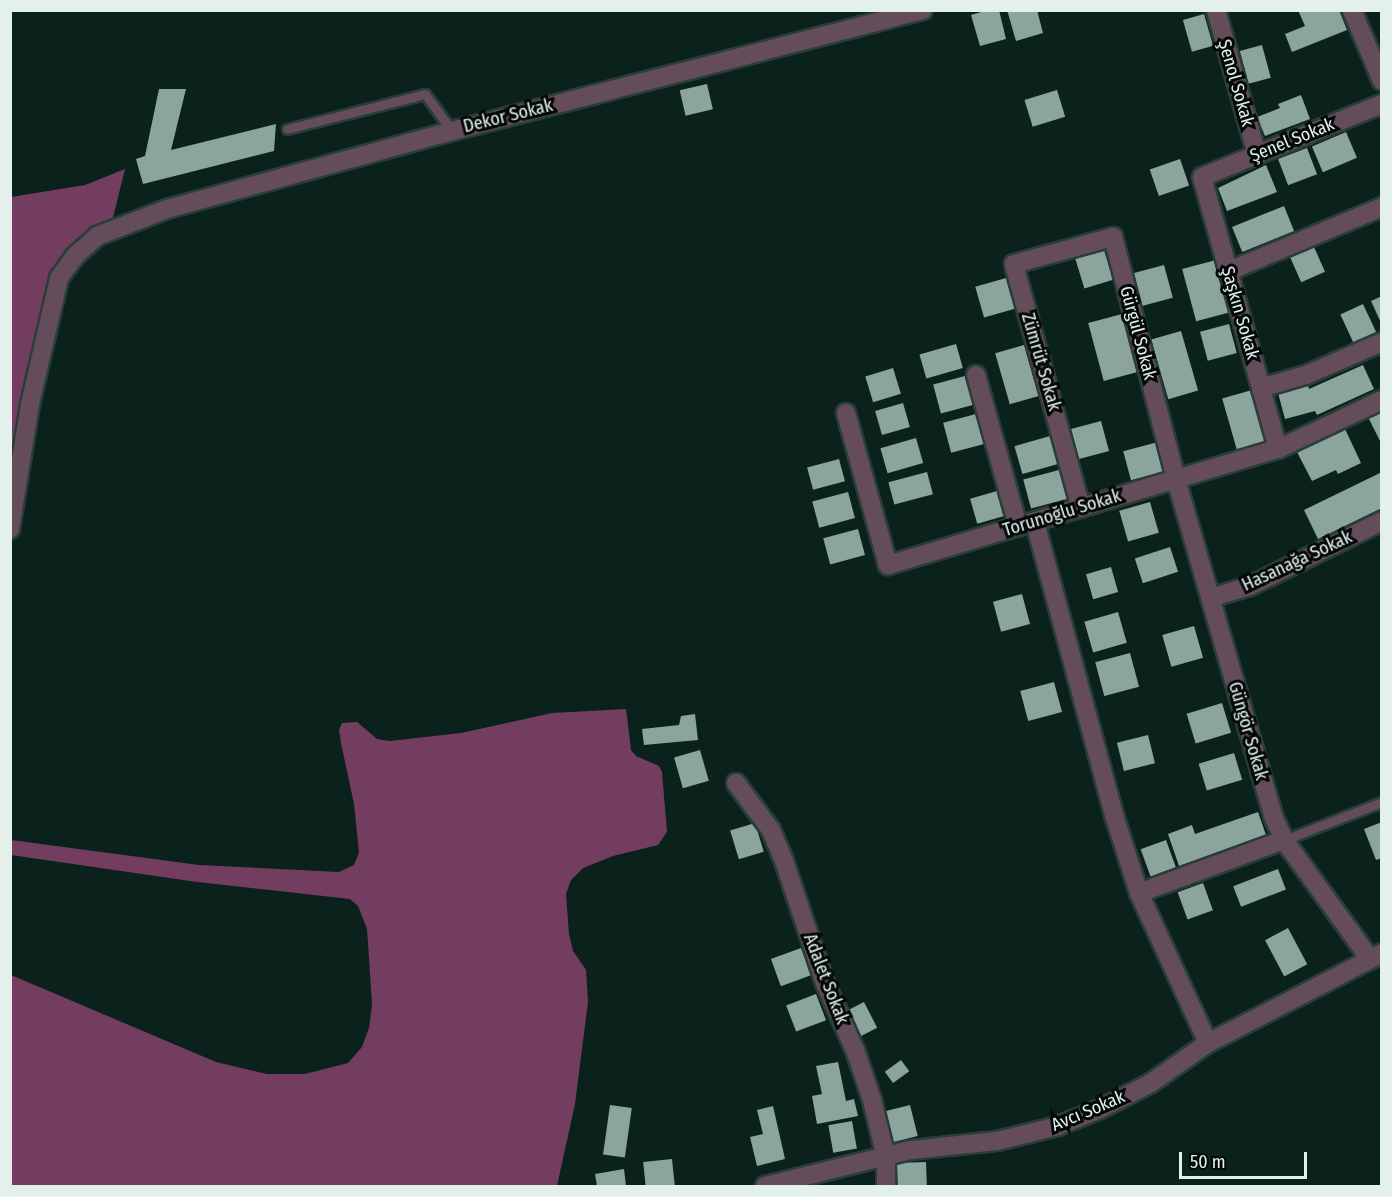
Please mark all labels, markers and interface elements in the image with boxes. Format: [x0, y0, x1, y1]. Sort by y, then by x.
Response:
street label: Şenol Sokak [1213, 37, 1259, 129]
street label: Dekor Sokak [461, 94, 555, 138]
street label: Şenel Sokak [1247, 113, 1337, 167]
street label: Şaşkın Sokak [1216, 264, 1264, 362]
street label: Gürgül Sokak [1115, 284, 1161, 382]
street label: Zümrüt Sokak [1017, 311, 1065, 413]
street label: Torunoğlu Sokak [1000, 485, 1124, 541]
street label: Hasanağa Sokak [1239, 526, 1355, 596]
street label: Güngör Sokak [1224, 679, 1272, 783]
street label: Adalet Sokak [799, 931, 853, 1027]
street label: Avcı Sokak [1048, 1086, 1128, 1136]
scale bar [1182, 1140, 1310, 1178]
text: 50 m [1190, 1151, 1226, 1173]

